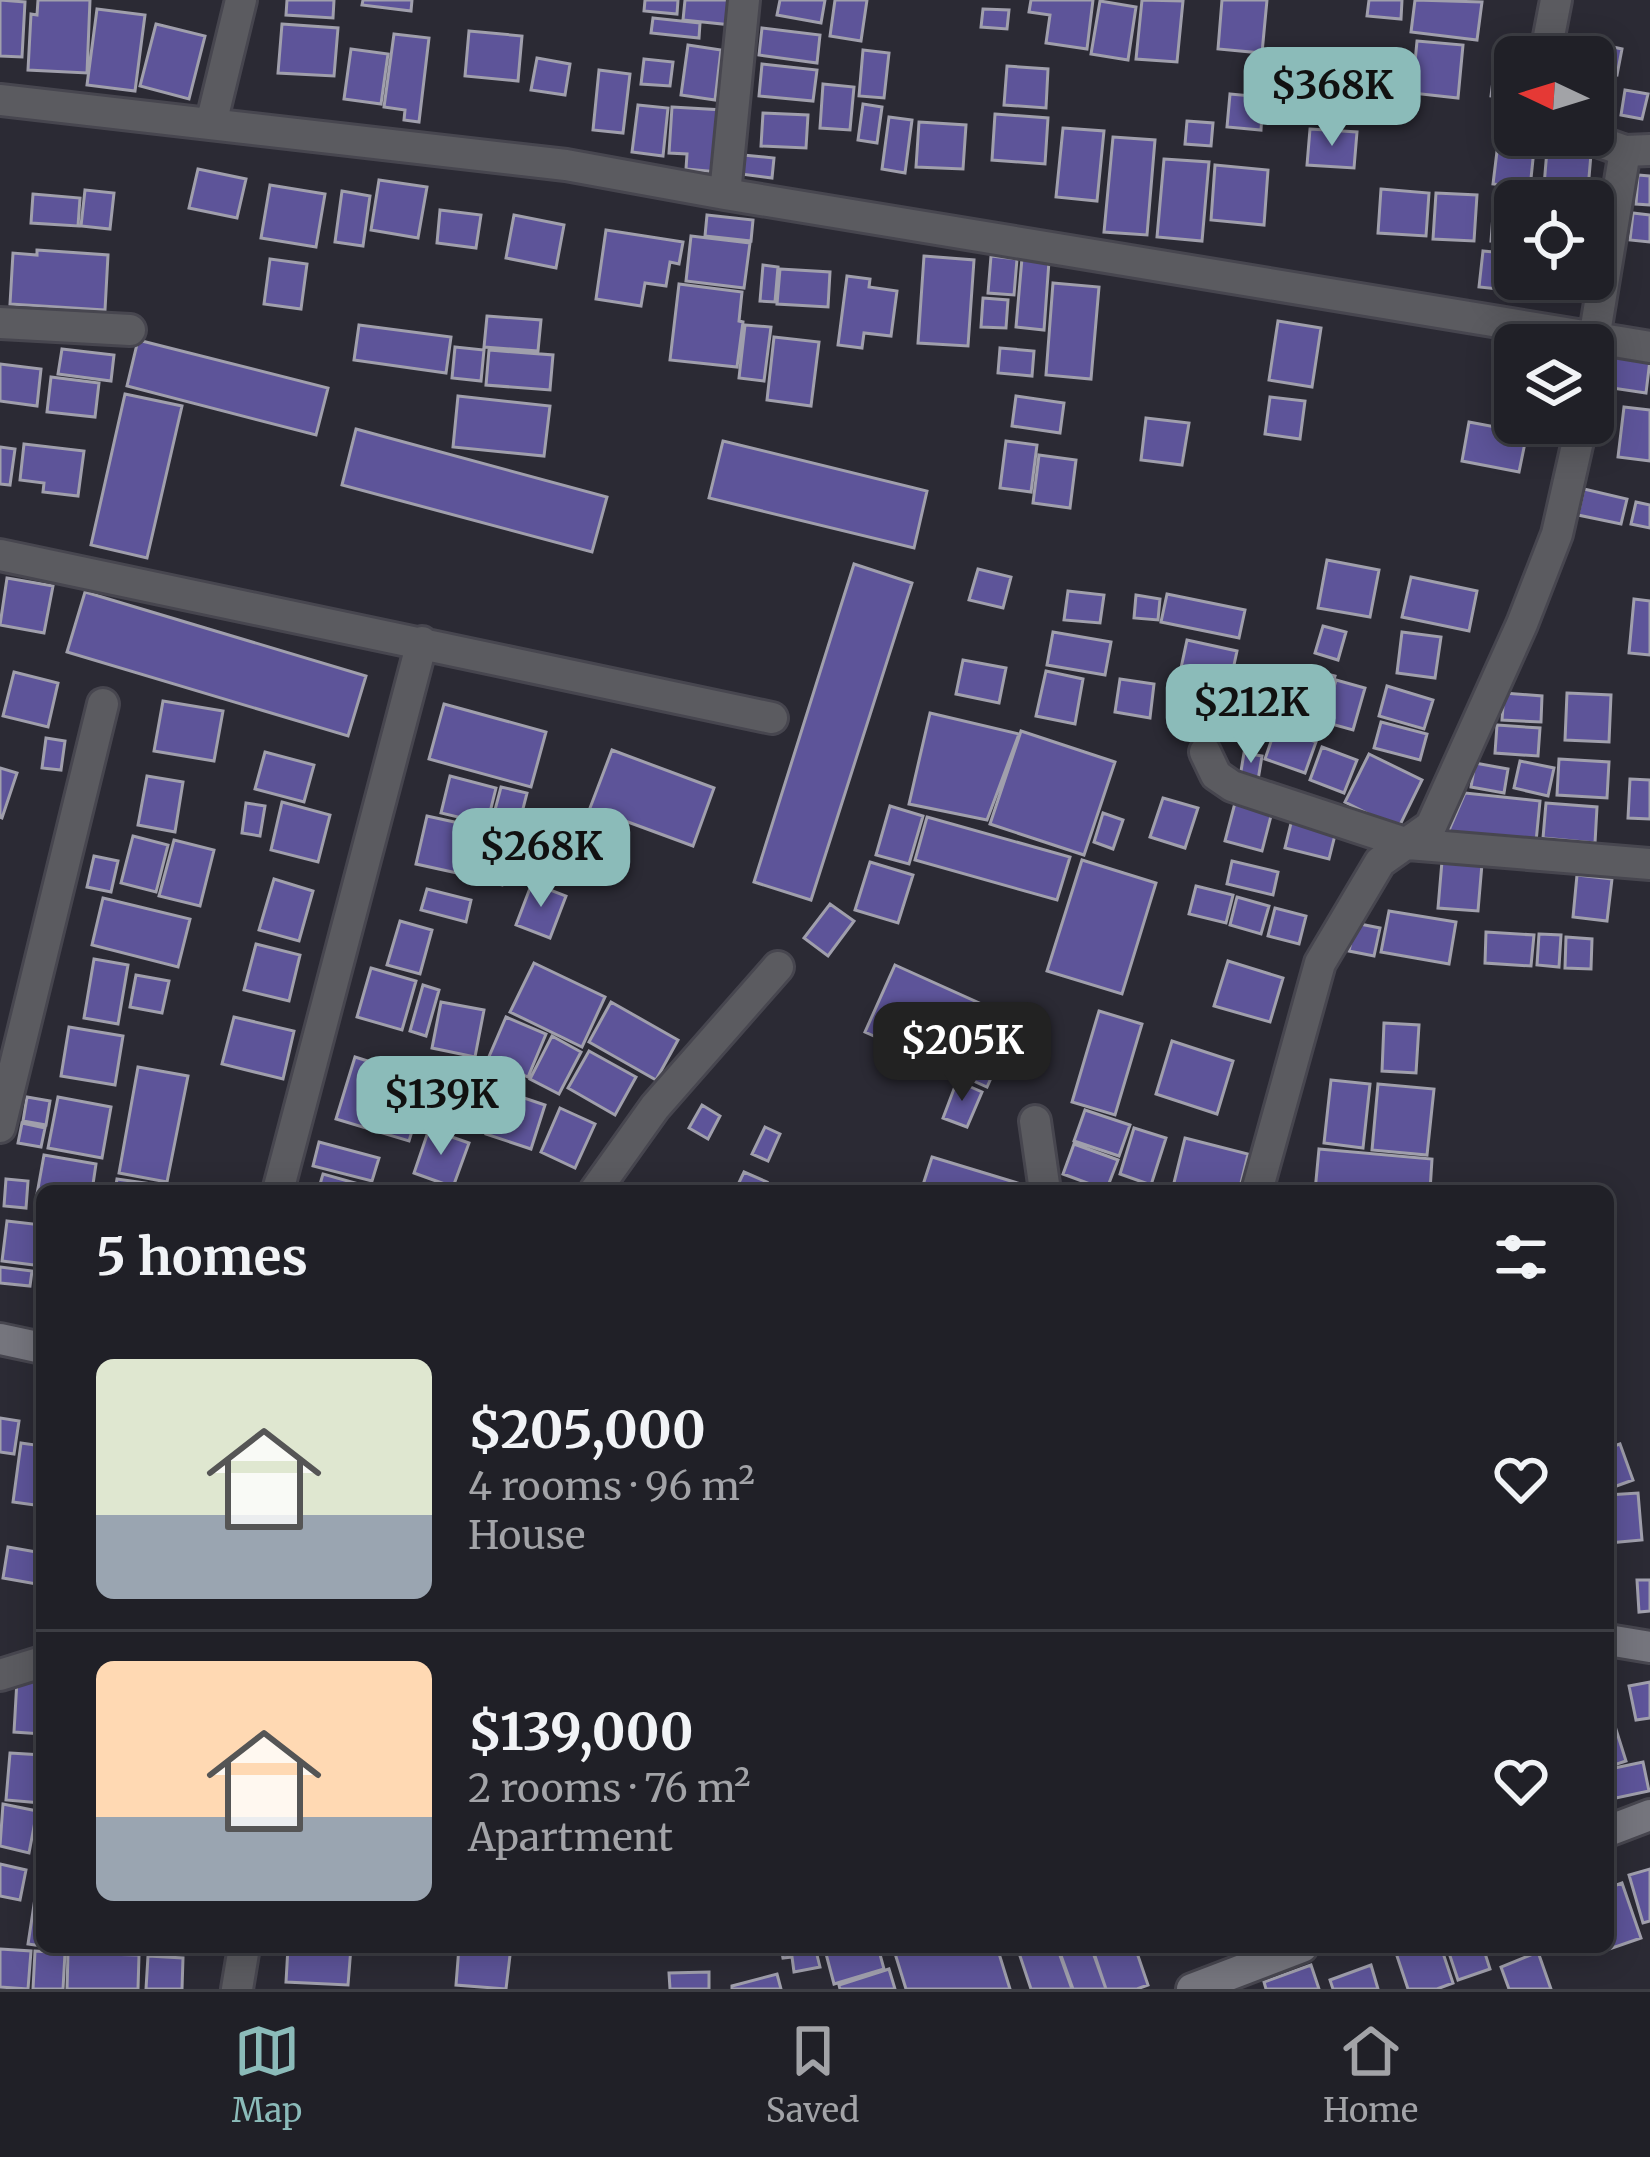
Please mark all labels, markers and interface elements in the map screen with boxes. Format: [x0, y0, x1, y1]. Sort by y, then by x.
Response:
north arrow [1494, 36, 1614, 156]
map controls [1494, 36, 1614, 444]
pin: $368K [1248, 47, 1416, 149]
text: $368K [1271, 61, 1393, 110]
button: locate [1494, 180, 1614, 300]
button: layers [1494, 324, 1614, 444]
pin: $212K [1167, 664, 1335, 766]
text: $212K [1193, 678, 1309, 727]
pin: $268K [457, 808, 625, 910]
text: $268K [479, 822, 603, 871]
pin: $205K [878, 1002, 1046, 1104]
text: $205K [900, 1016, 1024, 1065]
pin: $139K [357, 1056, 525, 1158]
text: $139K [383, 1070, 499, 1119]
icon: filters [1488, 1224, 1554, 1290]
text: 5 homes [96, 1225, 308, 1289]
text: $205,000 [468, 1398, 706, 1462]
icon: home [192, 1407, 336, 1551]
icon: heart [1488, 1446, 1554, 1512]
text: 4 rooms · 96 m² [468, 1462, 755, 1511]
text: House [468, 1511, 585, 1560]
text: $139,000 [468, 1700, 693, 1764]
icon: home [192, 1709, 336, 1853]
icon: heart [1488, 1748, 1554, 1814]
text: 2 rooms · 76 m² [468, 1764, 751, 1813]
text: Apartment [468, 1813, 673, 1862]
tab: Map [232, 2018, 302, 2131]
tab: Saved [766, 2018, 859, 2131]
tab: Home [1323, 2018, 1418, 2131]

